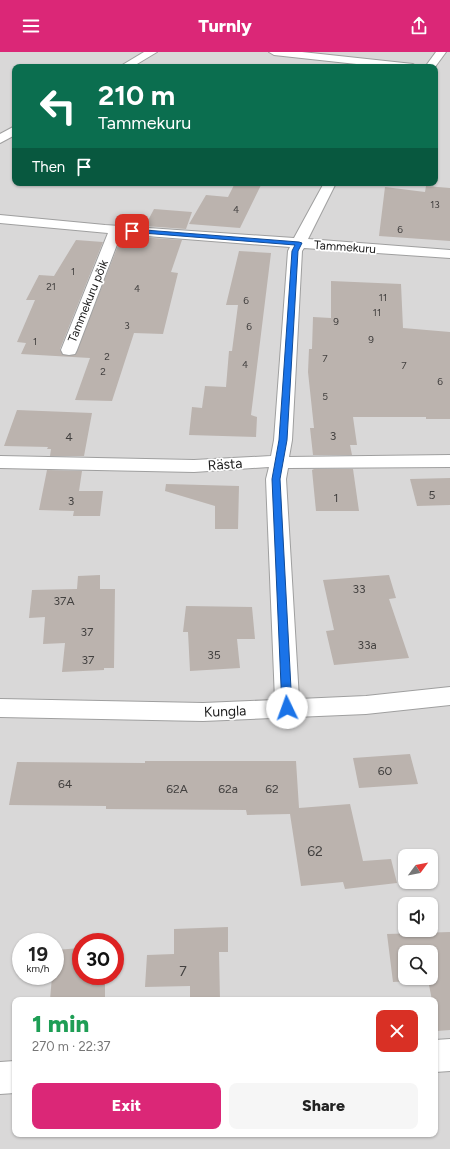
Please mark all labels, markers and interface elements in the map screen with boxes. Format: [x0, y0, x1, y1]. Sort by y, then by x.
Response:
icon: menu [20, 15, 42, 37]
text: Turnly [198, 15, 252, 37]
icon: share [408, 15, 430, 37]
text: 210 m [98, 78, 175, 112]
icon: left [32, 80, 84, 132]
text: Tammekuru [98, 112, 191, 134]
icon: arrive [73, 156, 95, 178]
text: Then [32, 158, 65, 176]
house number: 13 [430, 198, 440, 211]
house number: 4 [233, 203, 239, 216]
pin [115, 214, 149, 248]
icon: arrive [121, 220, 143, 242]
house number: 6 [397, 223, 403, 236]
street label: Tammekuru [313, 238, 377, 256]
street label: Tammekuru põik [65, 257, 111, 344]
house number: 1 [71, 265, 75, 278]
house number: 21 [46, 280, 56, 293]
house number: 4 [134, 282, 140, 295]
house number: 11 [379, 291, 387, 304]
house number: 6 [243, 294, 249, 307]
house number: 11 [373, 306, 381, 319]
house number: 9 [333, 315, 339, 328]
house number: 3 [124, 319, 130, 332]
house number: 6 [246, 320, 252, 333]
house number: 9 [368, 333, 374, 346]
house number: 1 [33, 335, 37, 348]
house number: 2 [104, 350, 110, 363]
house number: 7 [322, 352, 328, 365]
house number: 4 [242, 358, 248, 371]
house number: 7 [401, 359, 407, 372]
house number: 2 [100, 365, 106, 378]
house number: 6 [437, 375, 443, 388]
house number: 5 [322, 390, 328, 403]
house number: 3 [330, 429, 336, 443]
house number: 4 [65, 430, 73, 444]
street label: Rästa [207, 455, 243, 474]
house number: 5 [429, 488, 436, 502]
house number: 1 [334, 491, 338, 505]
house number: 3 [68, 494, 74, 508]
house number: 33 [352, 582, 366, 596]
house number: 37A [53, 594, 75, 608]
house number: 37 [81, 625, 94, 639]
house number: 33a [357, 638, 377, 652]
house number: 35 [207, 648, 221, 662]
house number: 37 [82, 653, 95, 667]
position arrow [266, 687, 308, 729]
street label: Kungla [203, 702, 247, 721]
house number: 60 [378, 764, 393, 778]
house number: 64 [58, 777, 73, 791]
house number: 62A [166, 782, 188, 796]
house number: 62a [218, 782, 238, 796]
house number: 62 [265, 782, 279, 796]
house number: 62 [307, 843, 323, 860]
north arrow [398, 849, 438, 889]
map controls [398, 849, 438, 985]
button: sound [398, 897, 438, 937]
speed limit sign: 30 [72, 933, 124, 985]
text: 19 [28, 942, 48, 966]
button: search [398, 945, 438, 985]
text: km/h [27, 962, 49, 975]
house number: 7 [179, 963, 187, 980]
text: 1 min [32, 1009, 89, 1038]
button: close [376, 1010, 418, 1052]
text: 270 m · 22:37 [32, 1039, 110, 1054]
button: Exit [32, 1083, 221, 1129]
button: Share [229, 1083, 418, 1129]

